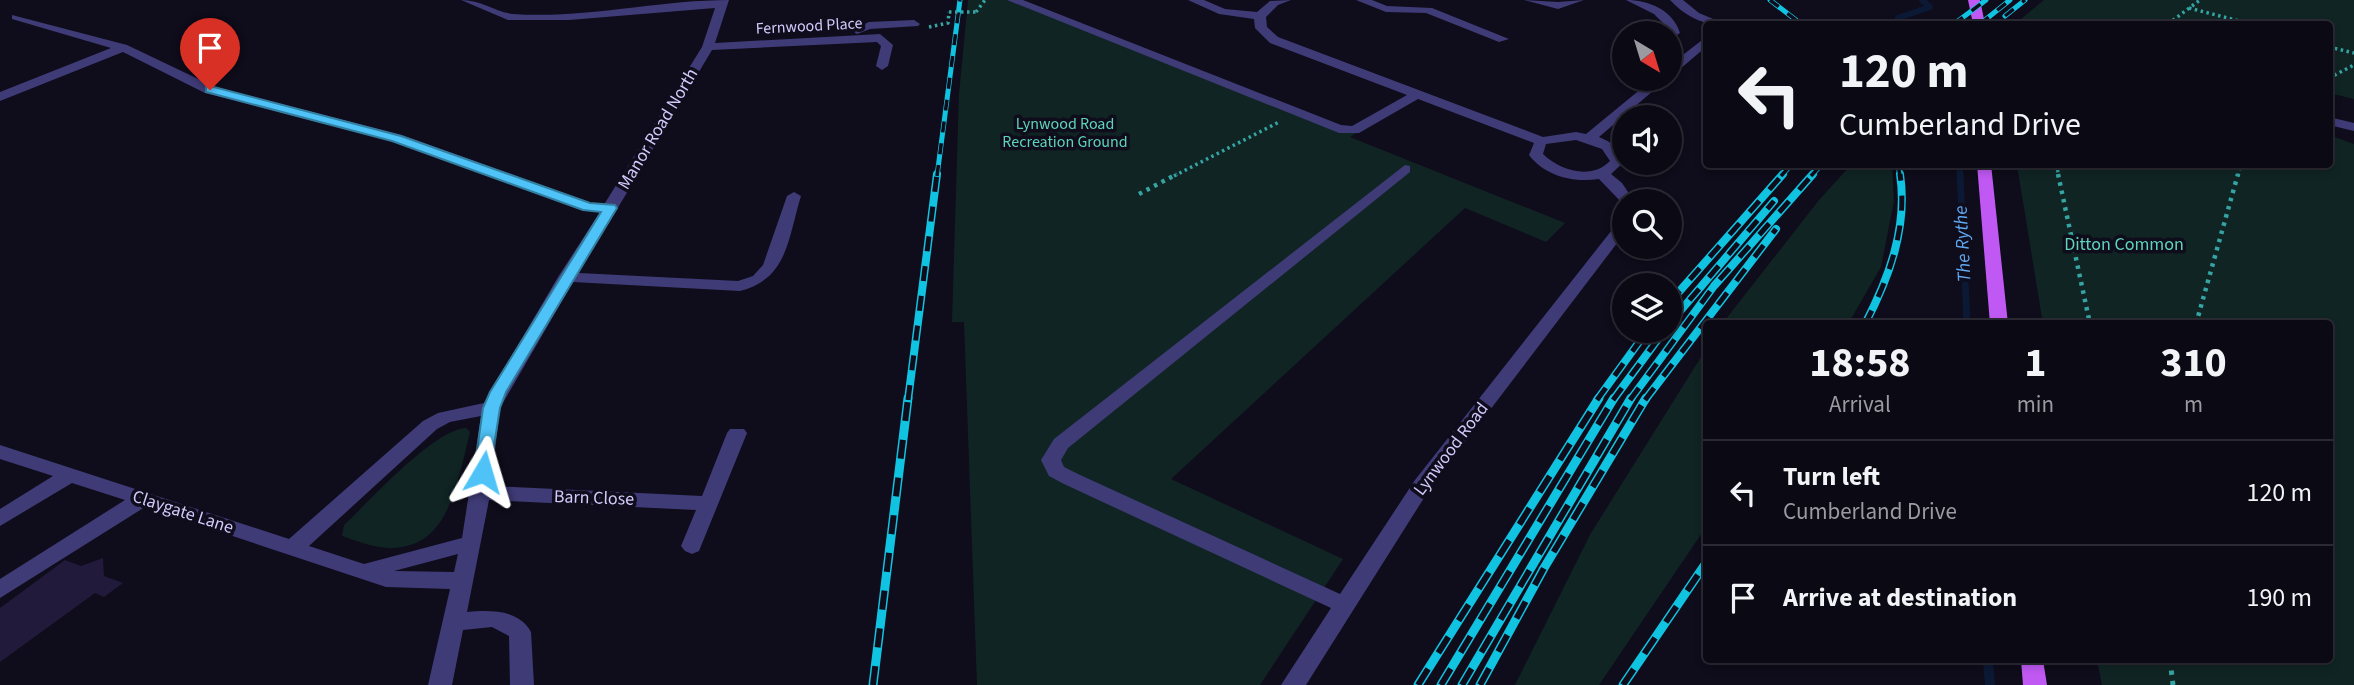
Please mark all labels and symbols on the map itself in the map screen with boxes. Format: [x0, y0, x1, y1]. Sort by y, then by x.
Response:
street label: Fernwood Place [755, 12, 863, 40]
pin [180, 18, 240, 90]
north arrow [1612, 21, 1682, 91]
street label: Manor Road North [612, 64, 704, 194]
park label: Lynwood Road Recreation Ground [1002, 113, 1128, 153]
water label: The Rythe [1948, 205, 1978, 283]
park label: Ditton Common [2064, 232, 2184, 257]
street label: Lynwood Road [1408, 397, 1494, 501]
position arrow [446, 435, 520, 509]
street label: Claygate Lane [129, 484, 237, 540]
street label: Barn Close [553, 484, 635, 512]

